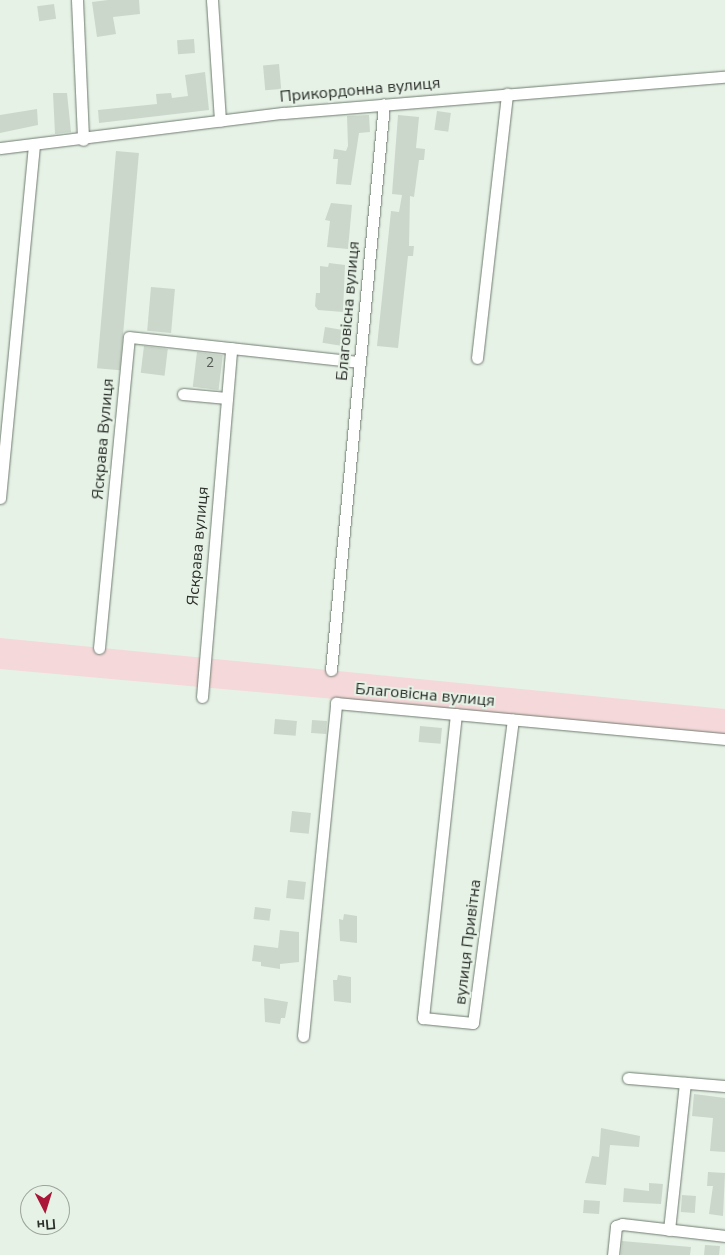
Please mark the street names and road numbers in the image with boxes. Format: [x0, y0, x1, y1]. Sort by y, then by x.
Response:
street label: Прикордонна вулиця [279, 73, 441, 107]
street label: Благовісна вулиця [332, 240, 364, 382]
street label: Яскрава Вулиця [88, 378, 118, 500]
street label: Яскрава вулиця [183, 486, 213, 606]
street label: Благовісна вулиця [354, 679, 496, 711]
street label: вулиця Привітна [451, 878, 485, 1006]

